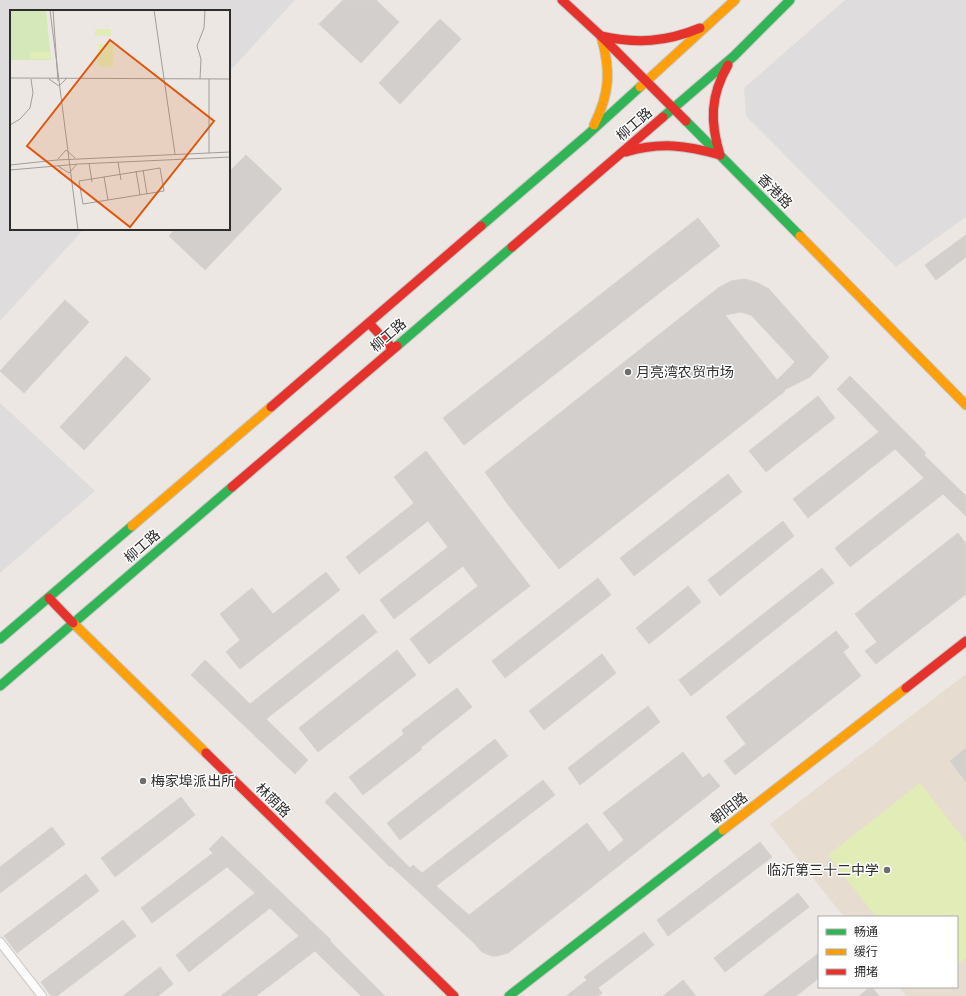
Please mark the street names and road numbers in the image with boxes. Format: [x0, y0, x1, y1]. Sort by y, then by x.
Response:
street label: 柳工路 [612, 103, 657, 146]
street label: 香港路 [752, 170, 796, 214]
street label: 柳工路 [366, 314, 411, 357]
street label: 柳工路 [120, 525, 165, 568]
street label: 林荫路 [250, 779, 294, 823]
street label: 朝阳路 [707, 788, 752, 830]

